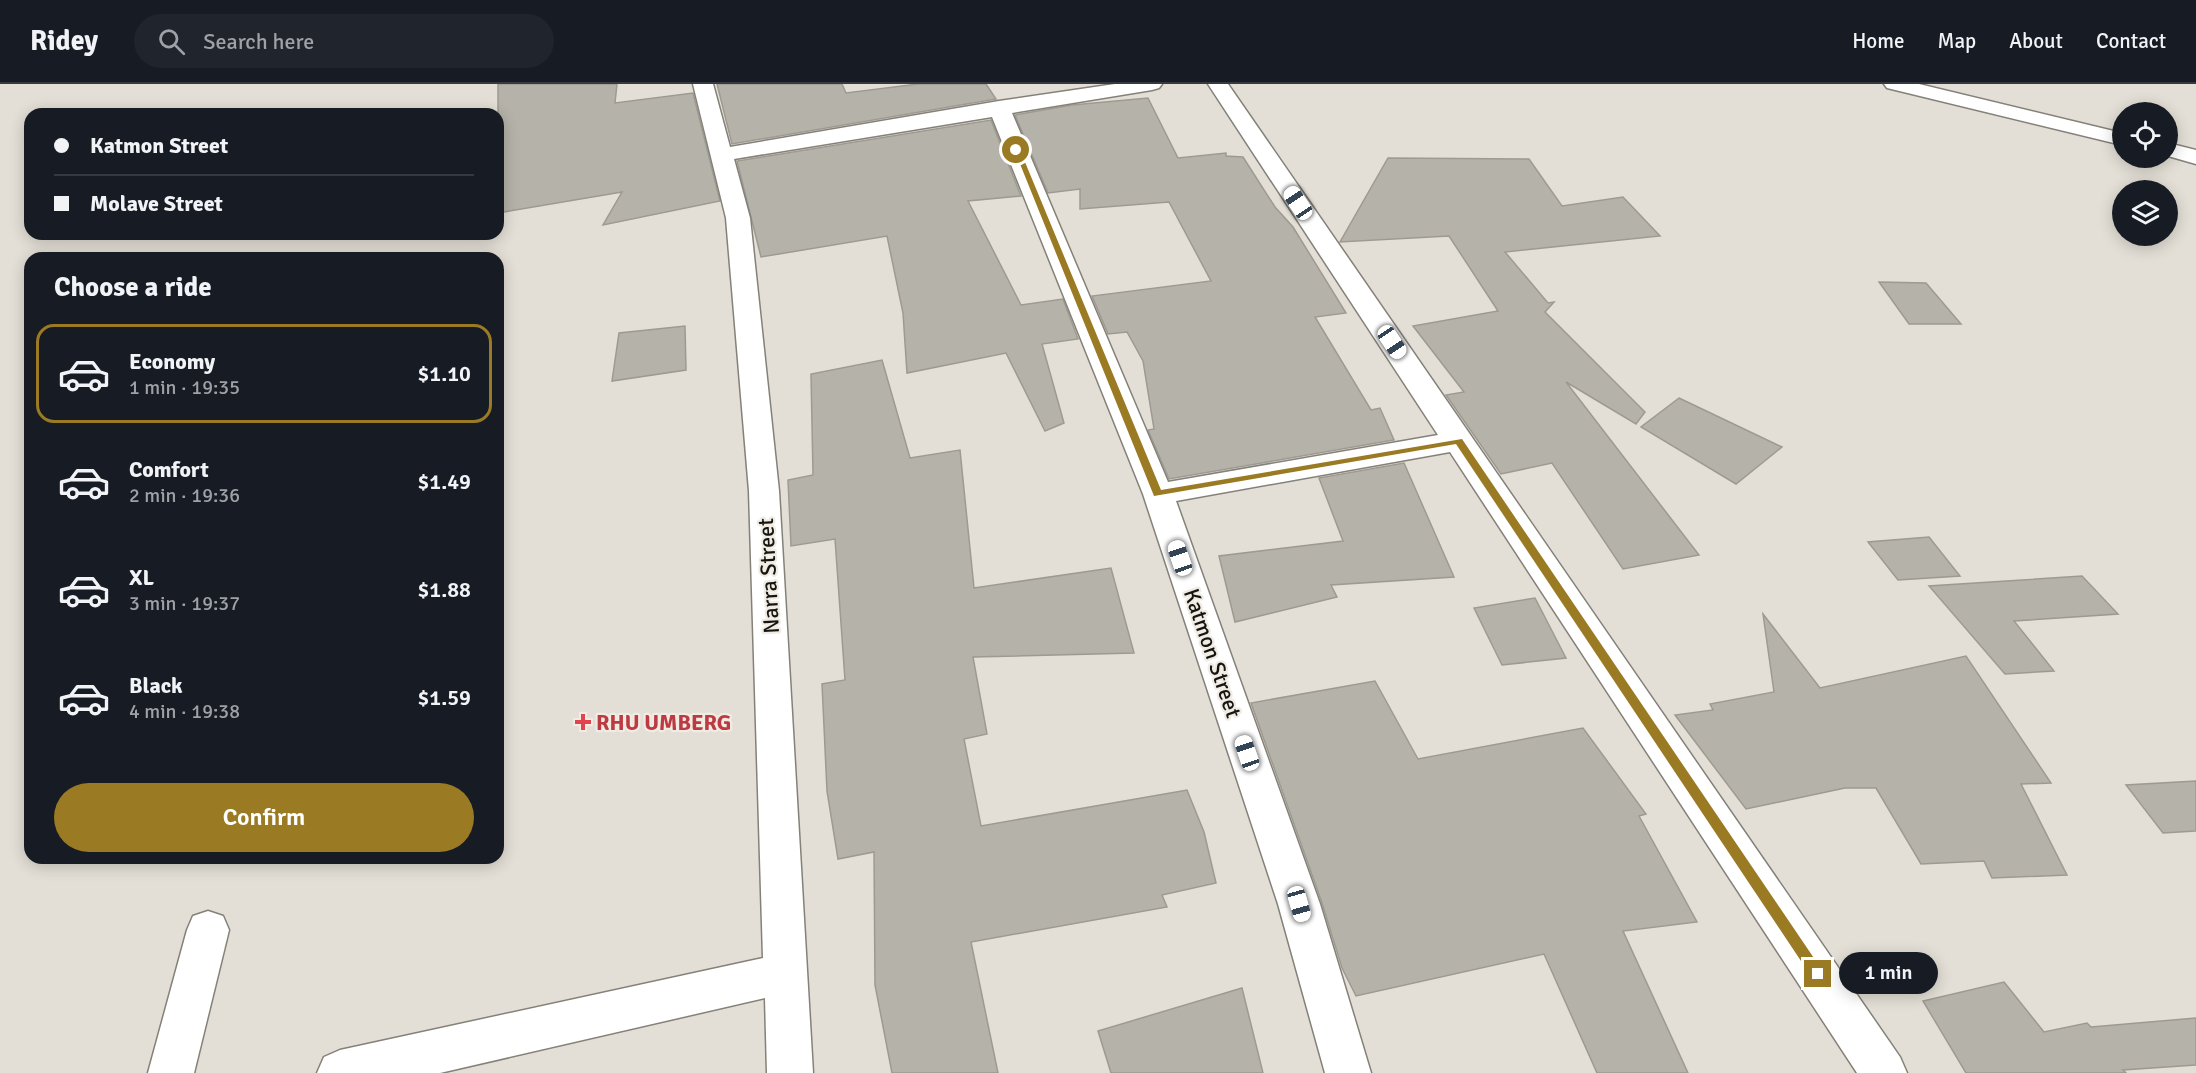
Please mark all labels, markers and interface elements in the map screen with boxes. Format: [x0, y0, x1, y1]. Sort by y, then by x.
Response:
search box [134, 14, 554, 68]
text: Ridey [30, 24, 98, 58]
icon: search [155, 25, 188, 58]
text: Search here [203, 28, 314, 55]
text: Home [1852, 28, 1905, 54]
text: Map [1938, 28, 1976, 54]
text: About [2009, 28, 2063, 54]
text: Contact [2096, 28, 2166, 54]
map controls [2112, 102, 2178, 246]
button: locate [2112, 102, 2178, 168]
text: Katmon Street [90, 132, 228, 159]
route start [1002, 136, 1029, 163]
button: layers [2112, 180, 2178, 246]
car [1280, 183, 1316, 223]
text: Molave Street [90, 190, 223, 217]
text: Choose a ride [54, 271, 212, 304]
car [1374, 322, 1410, 362]
icon: car [57, 347, 111, 401]
text: Economy [129, 348, 215, 375]
text: $1.10 [417, 360, 471, 387]
text: 1 min · 19:35 [129, 375, 240, 400]
icon: car [57, 455, 111, 509]
text: Comfort [129, 456, 209, 483]
text: $1.49 [417, 468, 471, 495]
text: 2 min · 19:36 [129, 483, 240, 508]
street label: Narra Street [752, 517, 785, 634]
car [1166, 538, 1194, 578]
icon: car [57, 563, 111, 617]
text: XL [129, 564, 154, 591]
text: $1.88 [417, 576, 471, 603]
street label: Katmon Street [1178, 585, 1247, 722]
text: 3 min · 19:37 [129, 591, 240, 616]
icon: car [57, 671, 111, 725]
text: Black [129, 672, 183, 699]
text: $1.59 [417, 684, 471, 711]
text: 4 min · 19:38 [129, 699, 240, 724]
place label: RHU UMBERG [596, 709, 731, 736]
marker: RHU UMBERG [574, 713, 592, 731]
car [1233, 733, 1261, 773]
button: Confirm [54, 783, 474, 852]
car [1285, 884, 1313, 924]
callout: 1 min [1839, 953, 1938, 995]
route end [1804, 960, 1831, 987]
text: 1 min [1865, 960, 1912, 985]

